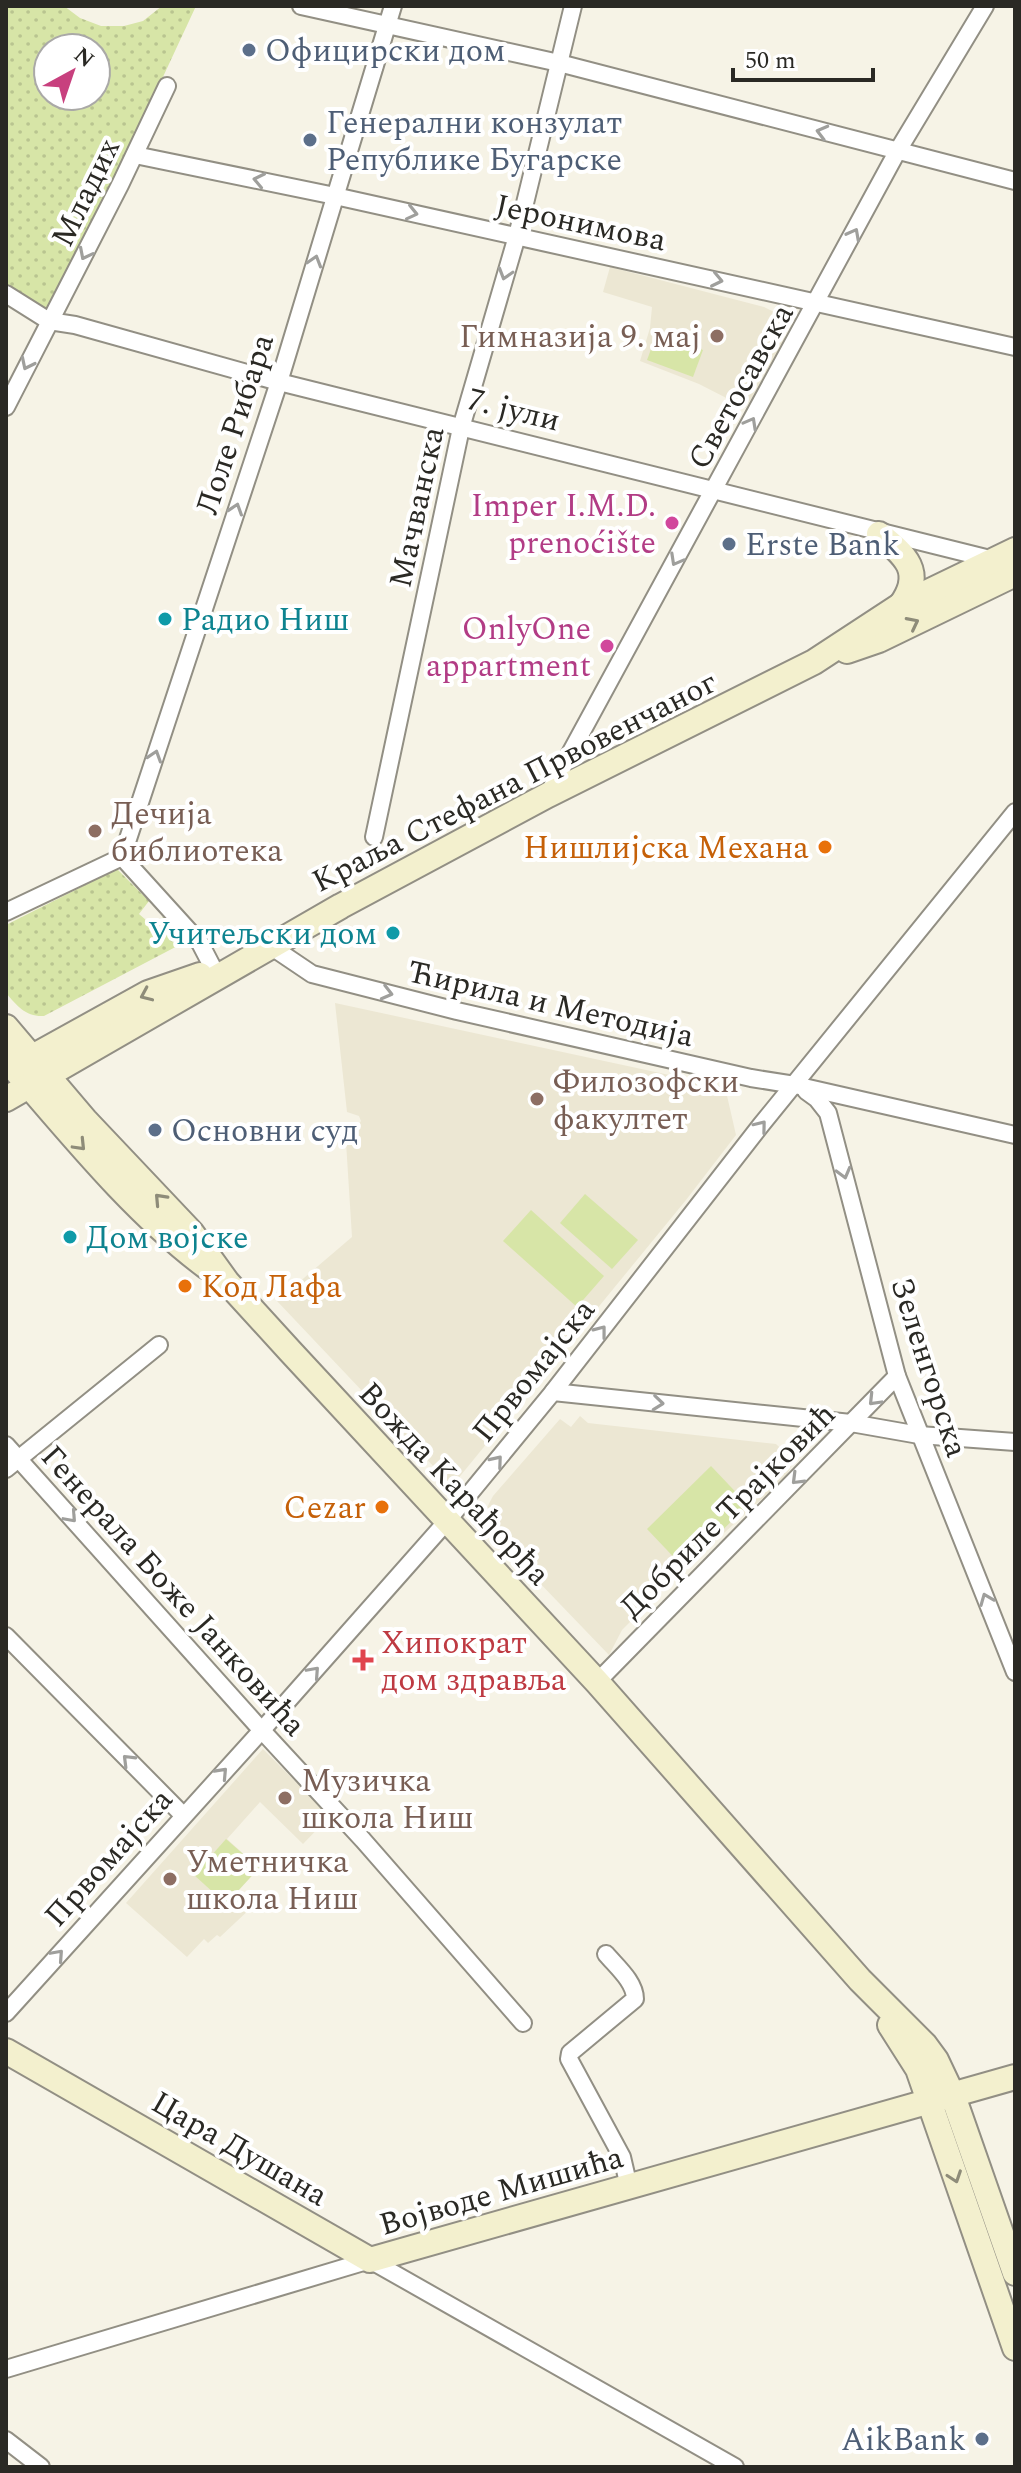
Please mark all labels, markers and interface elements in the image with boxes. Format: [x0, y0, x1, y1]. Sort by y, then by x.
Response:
place label: Официрски дом [265, 27, 506, 76]
north arrow [32, 32, 112, 112]
scale bar [733, 32, 873, 82]
text: N [66, 39, 101, 76]
marker: Официрски дом [240, 41, 258, 59]
text: 50 m [745, 43, 796, 79]
place label: Генерални конзулат Републике Бугарске [326, 99, 622, 185]
one-way arrow [815, 125, 829, 142]
street label: Младих [39, 130, 134, 255]
marker: Генерални конзулат Републике Бугарске [301, 131, 319, 149]
one-way arrow [253, 172, 266, 189]
street label: Јеронимова [491, 181, 671, 266]
one-way arrow [404, 204, 418, 221]
one-way arrow [844, 227, 859, 242]
one-way arrow [80, 245, 95, 260]
one-way arrow [306, 255, 322, 269]
one-way arrow [498, 267, 514, 281]
one-way arrow [709, 271, 723, 288]
street label: Светосавска [675, 294, 807, 479]
place label: Гимназија 9. мај [459, 313, 701, 362]
street label: Лоле Рибара [183, 327, 288, 521]
marker: Гимназија 9. мај [708, 327, 726, 345]
one-way arrow [22, 355, 37, 370]
street label: 7. јули [462, 375, 565, 446]
one-way arrow [742, 417, 757, 431]
street label: Мачванска [376, 422, 459, 592]
place label: Imper I.M.D. prenoćište [471, 482, 656, 568]
one-way arrow [227, 503, 243, 516]
marker: Imper I.M.D. prenoćište [663, 514, 681, 532]
place label: Erste Bank [745, 521, 900, 570]
marker: Erste Bank [720, 535, 738, 553]
one-way arrow [670, 551, 686, 566]
place label: Радио Ниш [181, 596, 349, 645]
place label: OnlyOne appartment [426, 605, 591, 691]
marker: Радио Ниш [156, 610, 174, 628]
one-way arrow [904, 618, 919, 633]
marker: OnlyOne appartment [598, 637, 616, 655]
street label: Краља Стефана Првовенчаног [304, 659, 726, 906]
one-way arrow [146, 750, 162, 763]
place label: Дечија библиотека [111, 790, 283, 876]
marker: Дечија библиотека [86, 822, 104, 840]
place label: Нишлијска Механа [523, 824, 809, 873]
marker: Нишлијска Механа [816, 838, 834, 856]
place label: Учитељски дом [148, 910, 377, 959]
marker: Учитељски дом [384, 924, 402, 942]
street label: Ћирила и Методија [403, 948, 699, 1061]
one-way arrow [380, 984, 394, 1001]
one-way arrow [140, 985, 155, 1001]
place label: Филозофски факултет [553, 1058, 739, 1144]
marker: Филозофски факултет [528, 1090, 546, 1108]
place label: Основни суд [171, 1107, 358, 1156]
marker: Основни суд [146, 1121, 164, 1139]
one-way arrow [751, 1121, 766, 1135]
one-way arrow [71, 1136, 85, 1150]
one-way arrow [835, 1165, 852, 1179]
one-way arrow [156, 1194, 170, 1209]
place label: Дом војске [86, 1214, 248, 1263]
marker: Дом војске [61, 1228, 79, 1246]
place label: Код Лафа [201, 1263, 342, 1312]
street label: Зеленгорска [876, 1271, 981, 1464]
marker: Код Лафа [176, 1277, 194, 1295]
street label: Првомајска [461, 1288, 608, 1454]
one-way arrow [591, 1325, 605, 1340]
street label: Вожда Карађорђа [346, 1371, 562, 1598]
one-way arrow [869, 1391, 883, 1405]
street label: Добриле Трајковић [609, 1392, 847, 1630]
one-way arrow [652, 1395, 665, 1412]
street label: Генерала Боже Јанковића [28, 1434, 318, 1748]
one-way arrow [487, 1455, 501, 1470]
one-way arrow [791, 1470, 806, 1484]
place label: Cezar [284, 1484, 366, 1533]
marker: Cezar [373, 1498, 391, 1516]
one-way arrow [61, 1507, 75, 1522]
one-way arrow [979, 1593, 995, 1607]
place label: Хипократ дом здравља [381, 1619, 567, 1705]
marker: Хипократ дом здравља [352, 1649, 374, 1671]
one-way arrow [304, 1666, 318, 1681]
one-way arrow [123, 1755, 137, 1769]
place label: Музичка школа Ниш [301, 1757, 473, 1843]
one-way arrow [213, 1767, 227, 1782]
street label: Првомајска [33, 1777, 185, 1939]
marker: Музичка школа Ниш [276, 1789, 294, 1807]
place label: Уметничка школа Ниш [186, 1838, 358, 1924]
marker: Уметничка школа Ниш [161, 1870, 179, 1888]
one-way arrow [49, 1950, 63, 1964]
street label: Цара Душана [142, 2079, 337, 2220]
street label: Војводе Мишића [374, 2133, 629, 2250]
one-way arrow [945, 2169, 962, 2183]
place label: AikBank [841, 2416, 966, 2465]
marker: AikBank [973, 2430, 991, 2448]

